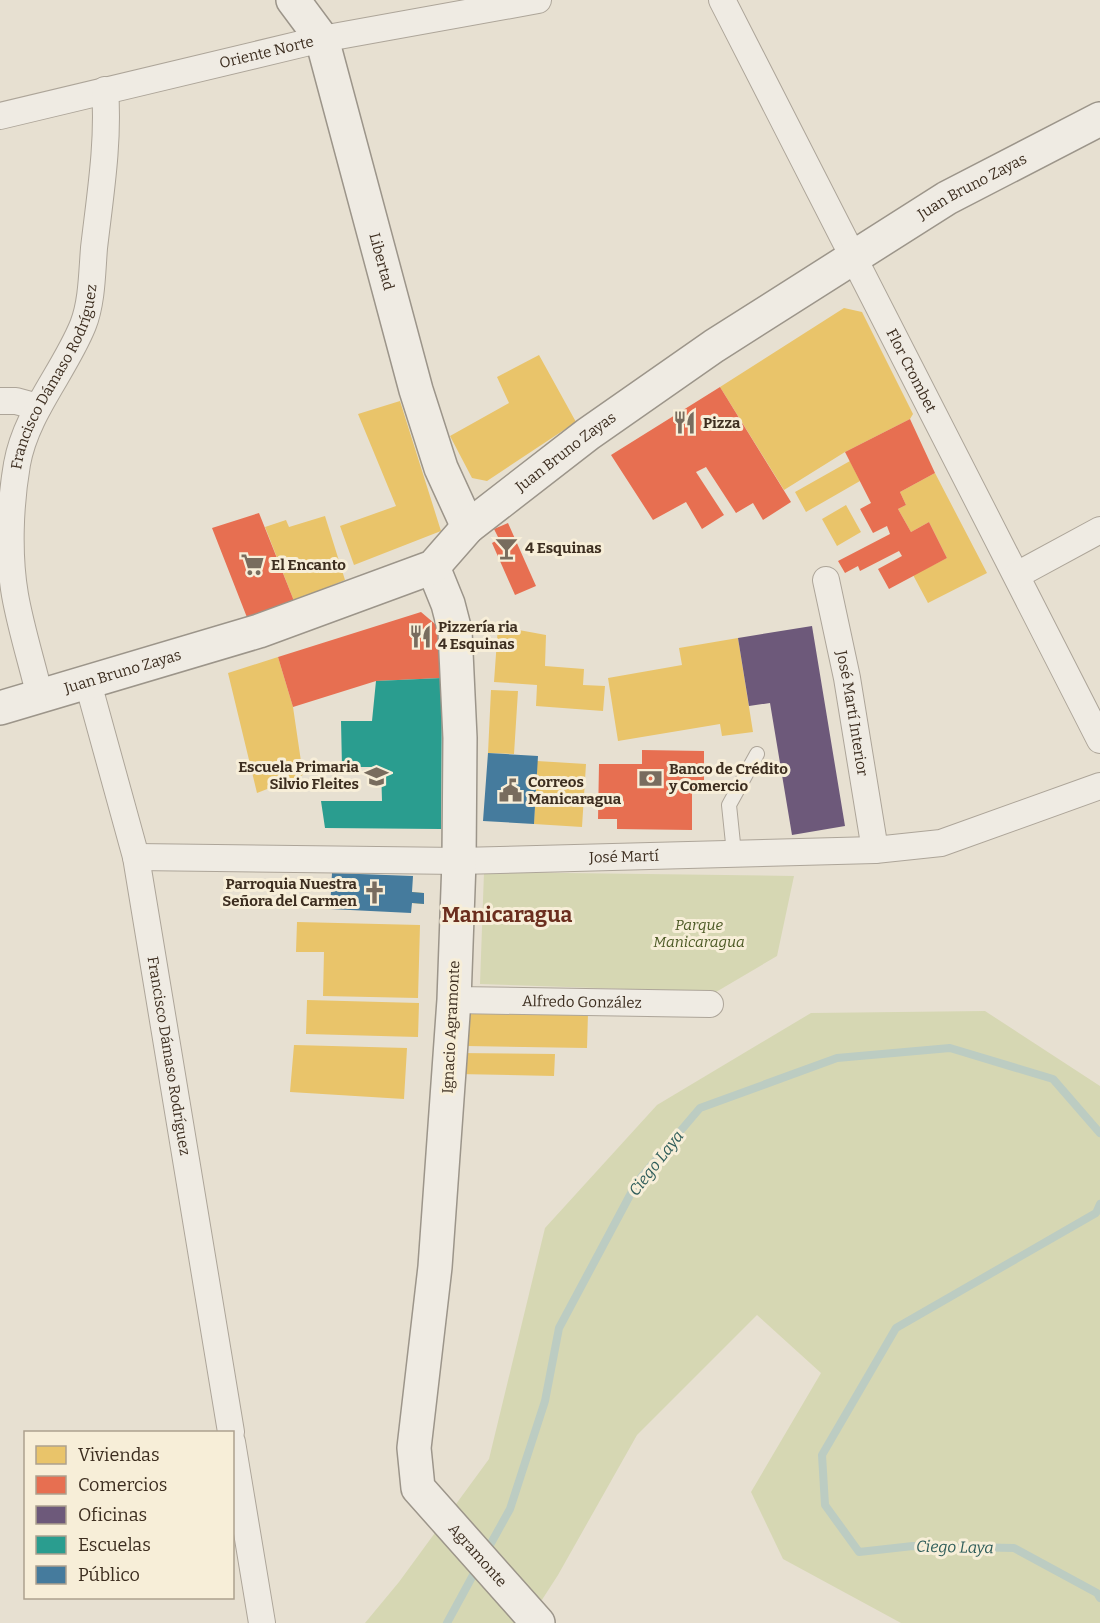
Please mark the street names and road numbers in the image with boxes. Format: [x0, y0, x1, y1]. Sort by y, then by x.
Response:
street label: Oriente Norte [218, 32, 315, 72]
street label: Juan Bruno Zayas [914, 149, 1030, 224]
street label: Libertad [365, 231, 398, 292]
street label: Francisco Dámaso Rodríguez [7, 283, 100, 471]
street label: Flor Crombet [882, 326, 940, 416]
street label: Juan Bruno Zayas [511, 408, 619, 496]
street label: Juan Bruno Zayas [61, 646, 183, 698]
street label: José Martí Interior [832, 648, 872, 778]
street label: José Martí [588, 847, 660, 867]
street label: Francisco Dámaso Rodríguez [144, 955, 194, 1157]
street label: Ignacio Agramonte [439, 960, 463, 1094]
street label: Alfredo González [522, 992, 642, 1012]
street label: Agramonte [445, 1520, 511, 1591]

